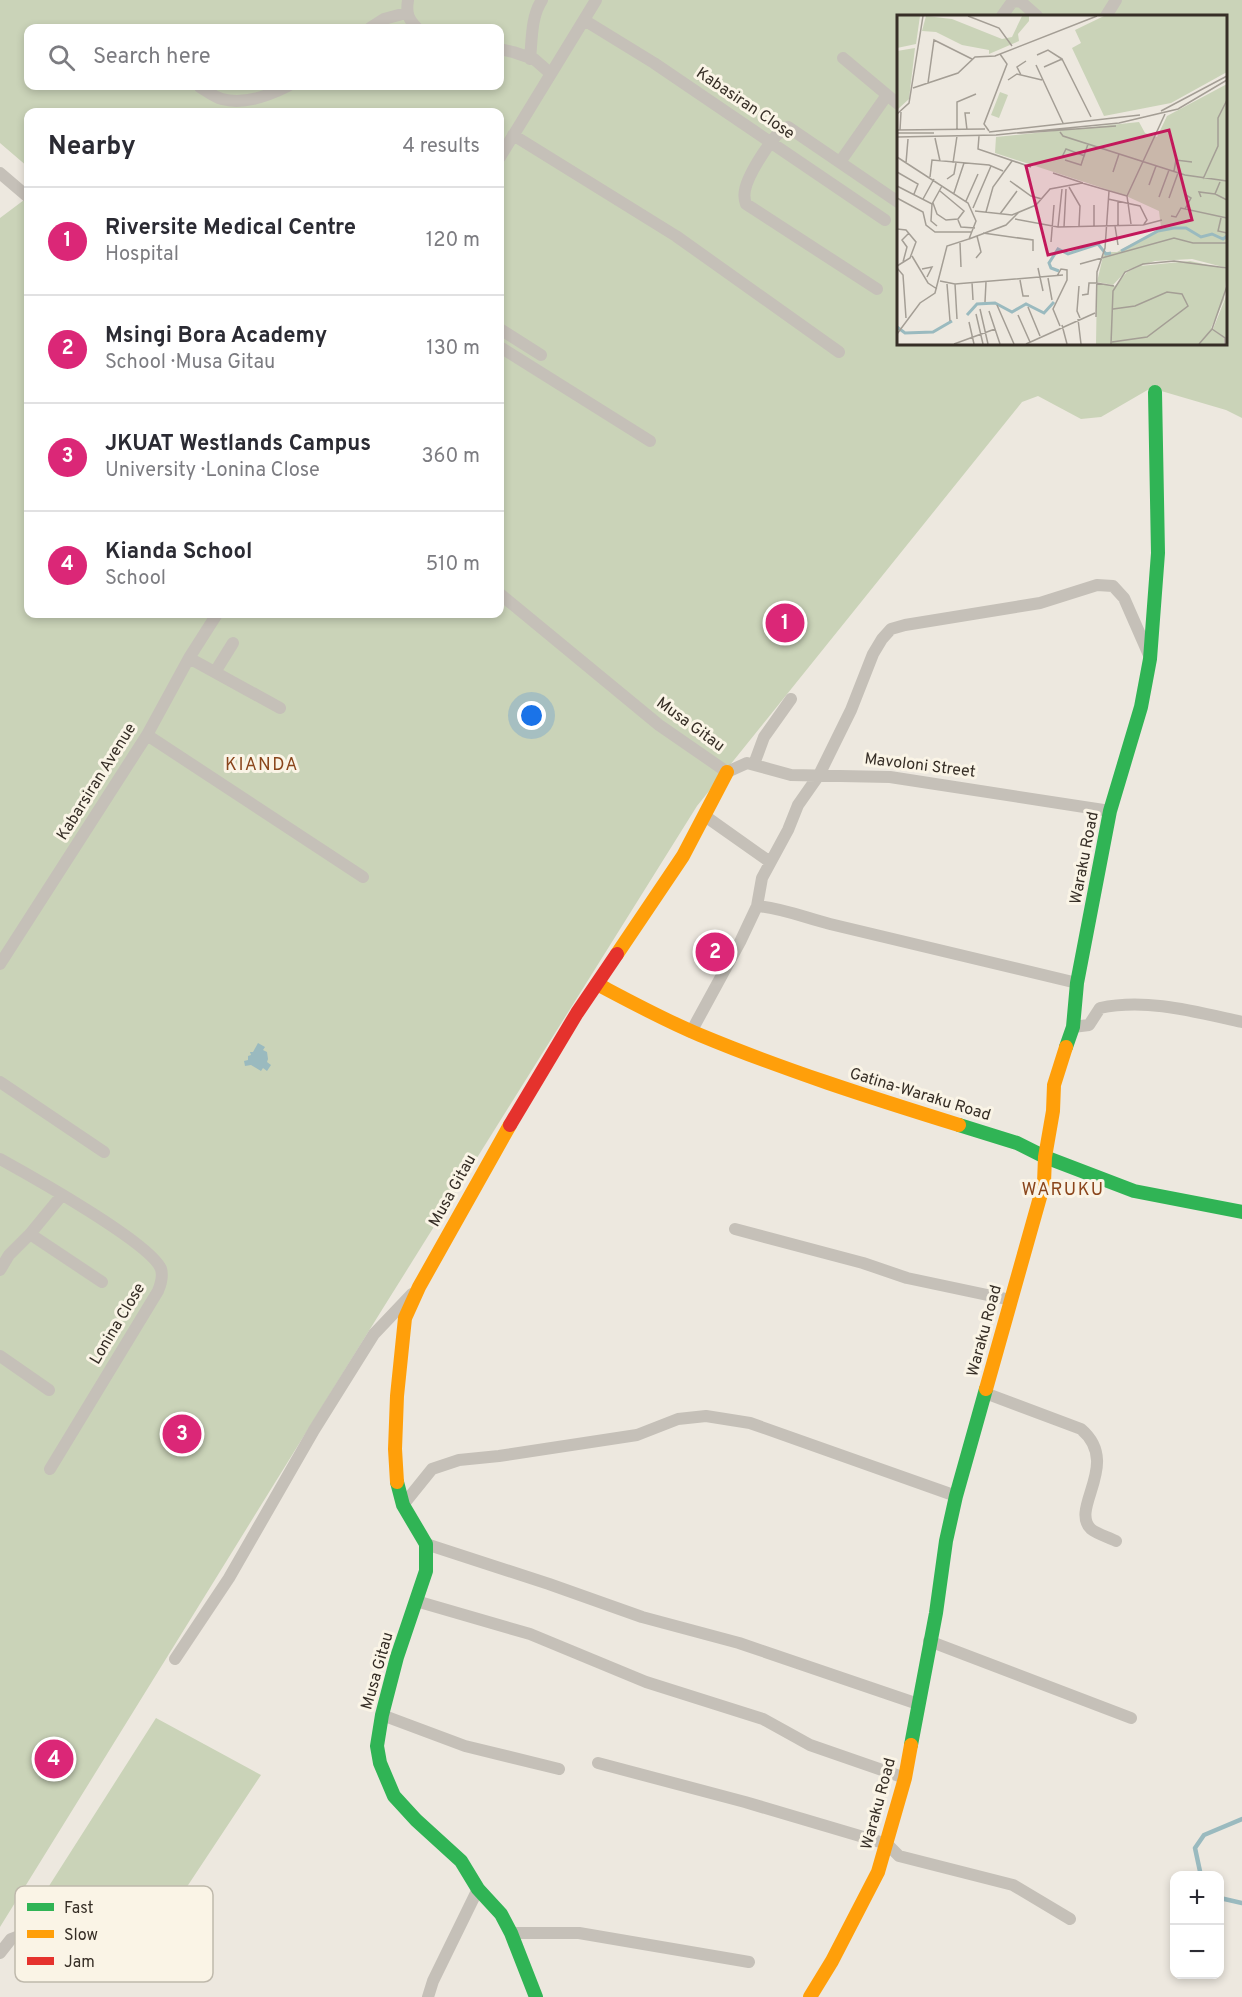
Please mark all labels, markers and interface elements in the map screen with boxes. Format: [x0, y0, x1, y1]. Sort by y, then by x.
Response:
inset map [897, 15, 1227, 345]
search box [24, 24, 504, 90]
icon: search [45, 41, 78, 74]
text: Search here [93, 44, 211, 71]
street label: Kabasiran Close [692, 64, 798, 144]
text: Nearby [48, 131, 136, 164]
text: 4 results [403, 134, 480, 160]
text: Riversite Medical Centre [105, 215, 356, 242]
text: 1 [64, 228, 72, 254]
text: 120 m [426, 228, 480, 254]
text: Hospital [105, 242, 179, 268]
text: Msingi Bora Academy [105, 323, 327, 350]
text: 2 [61, 336, 74, 362]
text: 130 m [426, 336, 480, 362]
text: School · Musa Gitau [105, 350, 275, 376]
text: JKUAT Westlands Campus [105, 431, 371, 458]
text: 3 [62, 444, 74, 470]
text: 360 m [422, 444, 480, 470]
text: University · Lonina Close [105, 458, 320, 484]
text: Kianda School [105, 539, 252, 566]
text: 4 [61, 552, 74, 578]
text: 510 m [426, 552, 480, 578]
text: School [105, 566, 166, 592]
pin: 1 [766, 600, 804, 646]
street label: Musa Gitau [652, 693, 728, 757]
your location [517, 701, 546, 730]
street label: Kabarsiran Avenue [53, 720, 141, 844]
street label: Mavoloni Street [863, 749, 977, 783]
district label: KIANDA [225, 754, 299, 777]
street label: Waraku Road [1066, 810, 1104, 906]
pin: 2 [696, 930, 734, 974]
street label: Gatina-Waraku Road [847, 1064, 993, 1126]
street label: Musa Gitau [425, 1151, 481, 1231]
district label: WARUKU [1021, 1179, 1105, 1202]
street label: Lonina Close [86, 1280, 150, 1368]
street label: Waraku Road [963, 1283, 1007, 1379]
pin: 3 [162, 1412, 201, 1456]
street label: Musa Gitau [357, 1630, 399, 1712]
pin: 4 [34, 1736, 74, 1782]
street label: Waraku Road [857, 1756, 901, 1852]
map controls [1170, 1871, 1224, 1979]
button: + [1170, 1871, 1224, 1925]
legend [15, 1886, 213, 1982]
text: Fast [64, 1899, 94, 1919]
button: − [1170, 1925, 1224, 1979]
text: Slow [64, 1926, 98, 1946]
text: Jam [64, 1953, 95, 1973]

